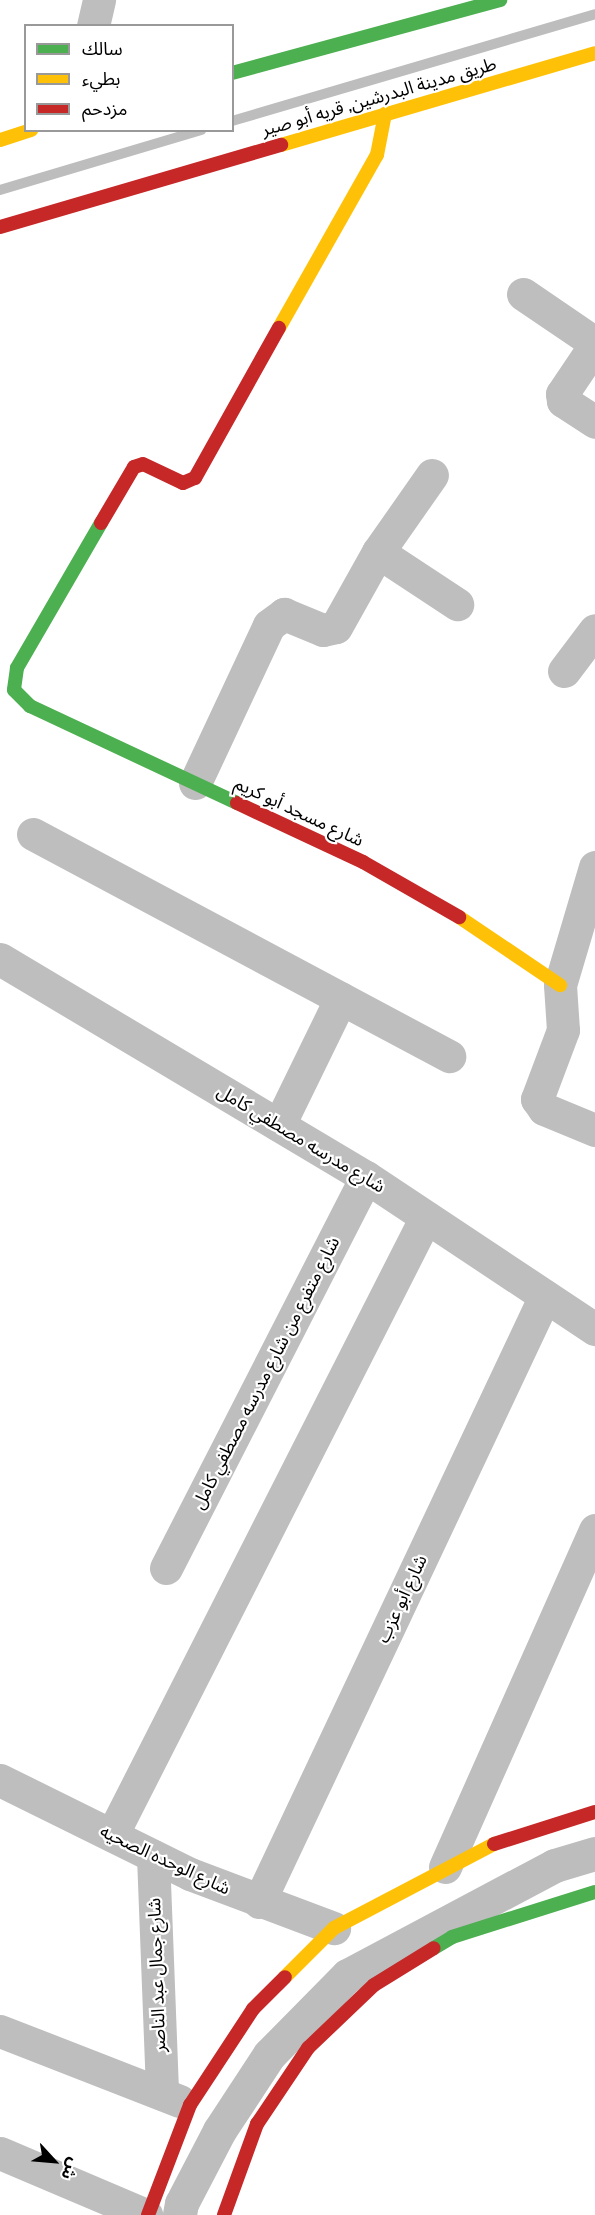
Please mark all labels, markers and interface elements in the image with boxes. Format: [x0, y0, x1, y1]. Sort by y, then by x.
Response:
legend [24, 24, 234, 132]
text: سالك [82, 38, 123, 60]
street label: طريق مدينة البدرشين, قريه أبو صير [259, 53, 499, 141]
text: بطيء [82, 68, 120, 90]
text: مزدحم [82, 98, 127, 120]
street label: شارع مسجد أبو كريم [231, 773, 367, 851]
street label: شارع مدرسه مصطفي كامل [213, 1080, 389, 1198]
street label: شارع متفرع من شارع مدرسه مصطفي كامل [188, 1233, 344, 1513]
street label: شارع أبو عزب [372, 1551, 432, 1647]
street label: شارع الوحده الصحيه [97, 1820, 233, 1900]
street label: شارع جمال عبد الناصر [144, 1897, 170, 2053]
north arrow [24, 2131, 84, 2191]
text: ش [57, 2155, 84, 2183]

